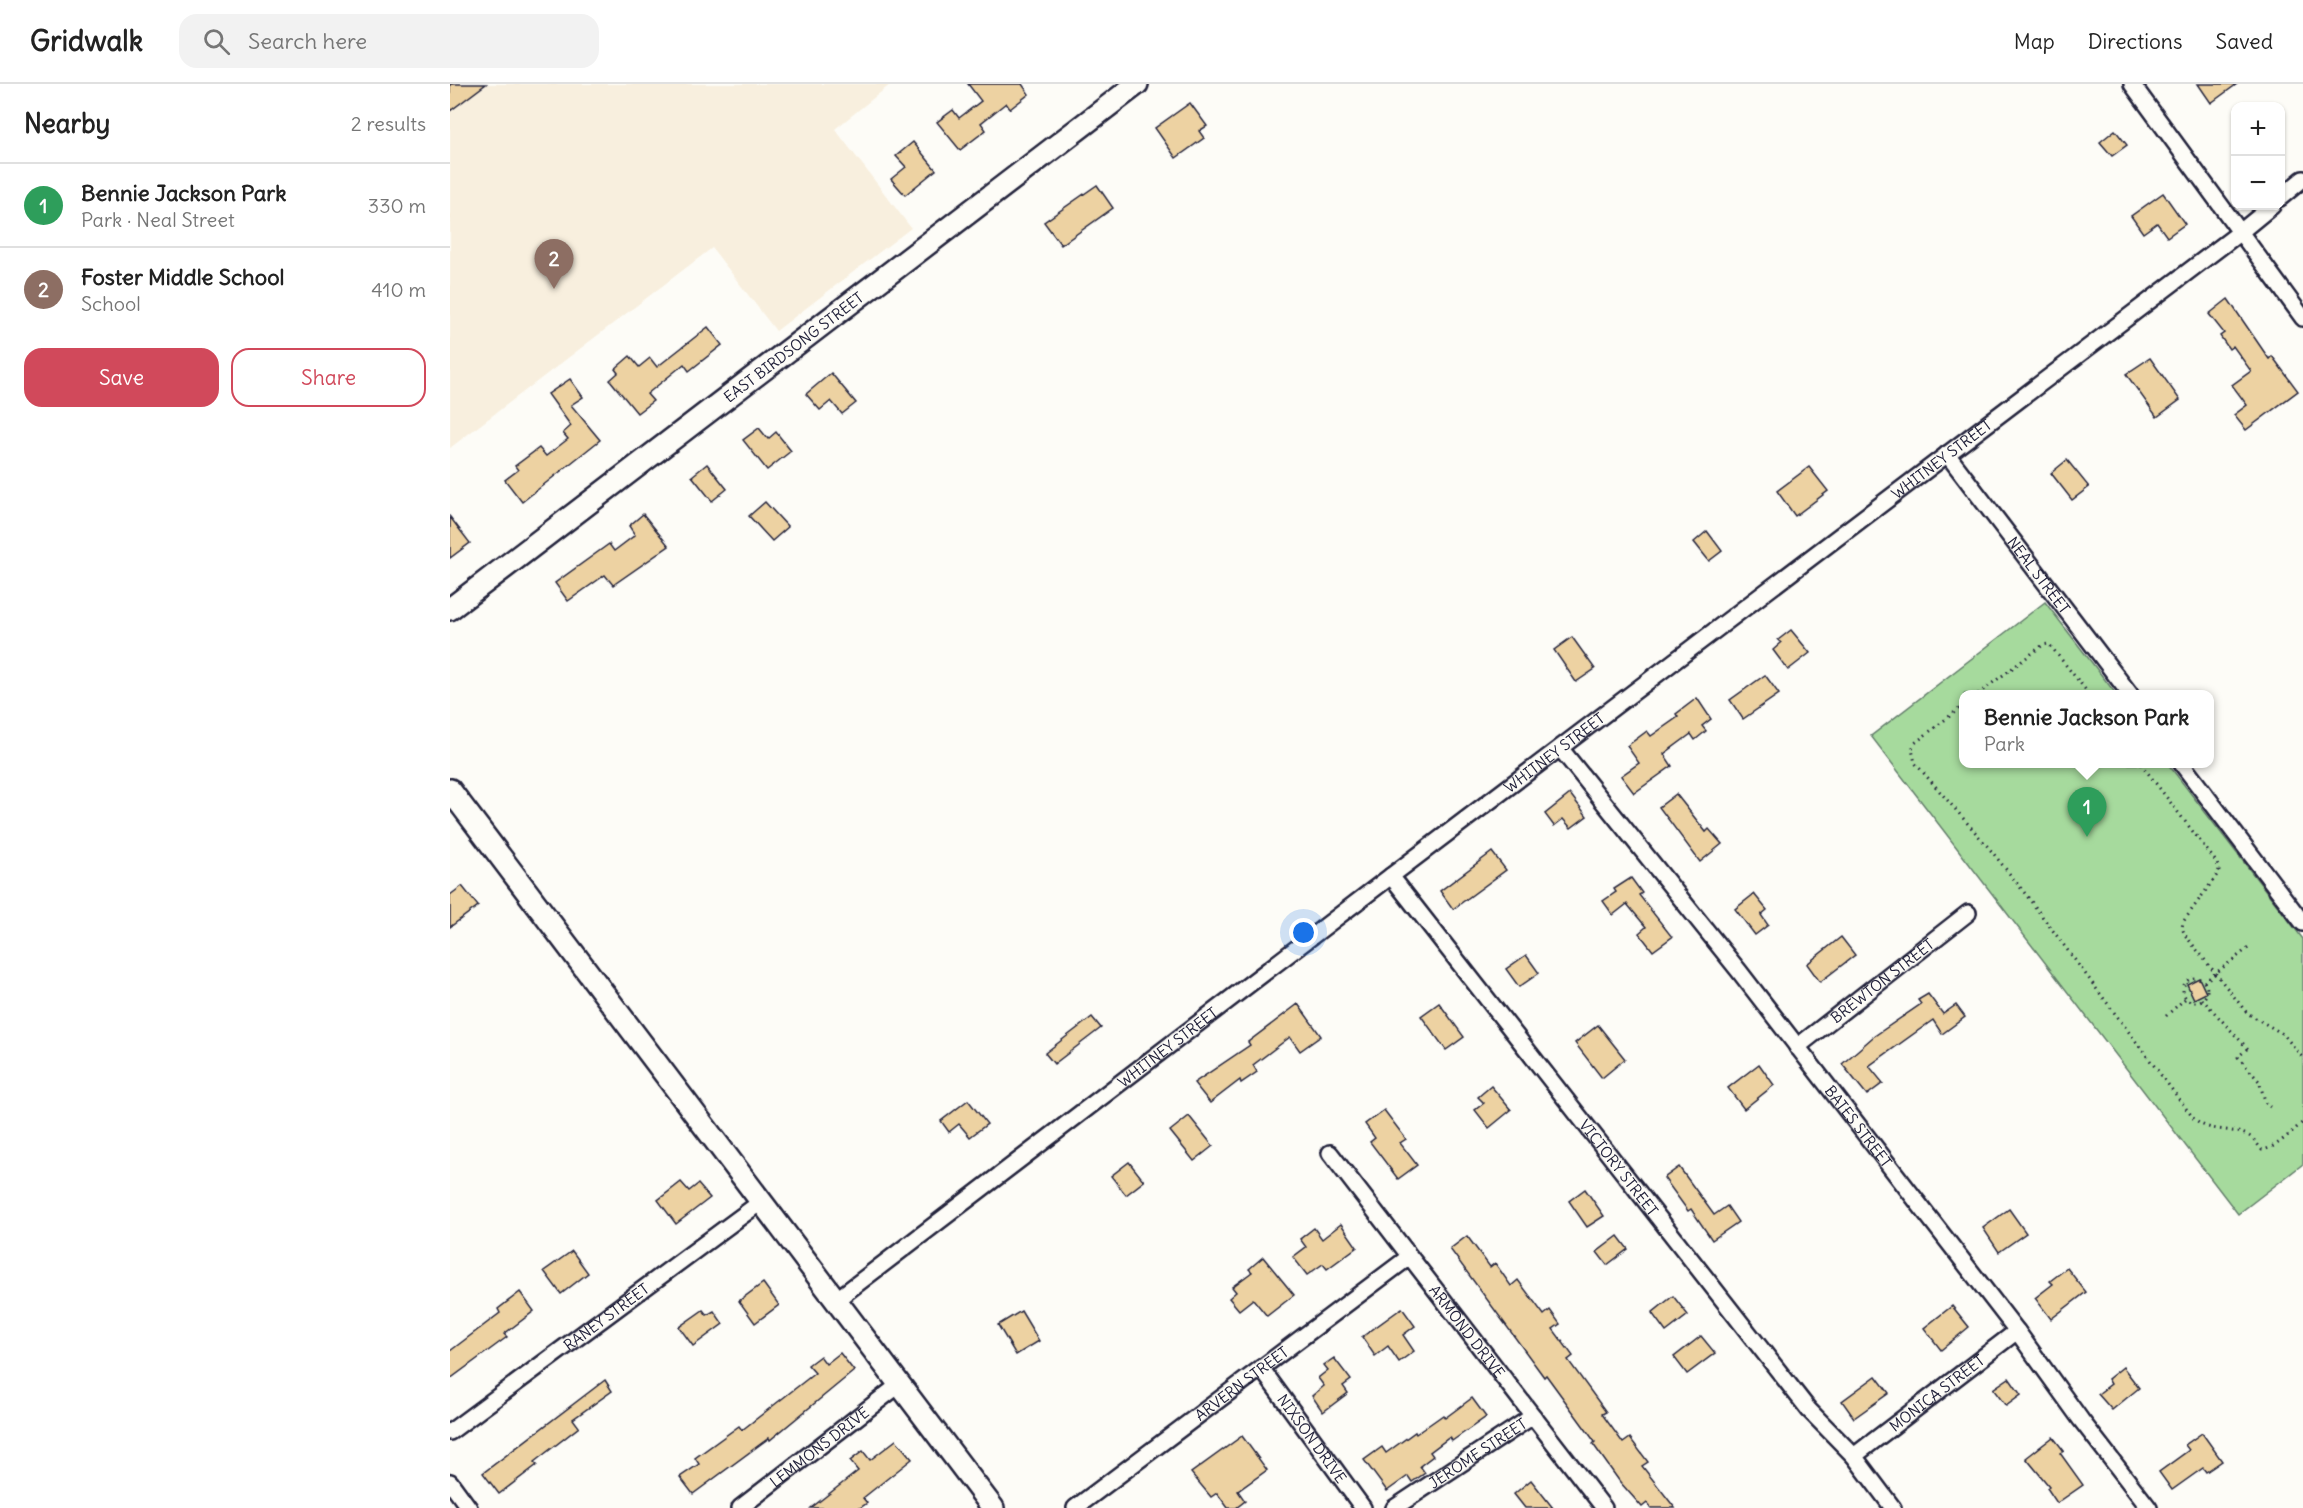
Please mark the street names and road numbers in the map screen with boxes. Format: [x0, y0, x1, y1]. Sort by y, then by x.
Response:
street label: EAST BIRDSONG STREET [720, 287, 867, 406]
street label: WHITNEY STREET [1887, 415, 1995, 503]
street label: NEAL STREET [2004, 533, 2075, 617]
street label: WHITNEY STREET [1500, 708, 1608, 797]
street label: BREWTON STREET [1827, 934, 1938, 1027]
street label: WHITNEY STREET [1113, 1002, 1221, 1091]
street label: BATES STREET [1821, 1081, 1897, 1171]
street label: VICTORY STREET [1575, 1115, 1663, 1219]
street label: RANEY STREET [559, 1279, 652, 1354]
street label: ARMOND DRIVE [1426, 1281, 1509, 1382]
street label: ARVERN STREET [1191, 1342, 1292, 1424]
street label: MONICA STREET [1885, 1350, 1988, 1435]
street label: NIXSON DRIVE [1274, 1390, 1351, 1487]
street label: LEMMONS DRIVE [766, 1402, 873, 1491]
street label: JEROME STREET [1425, 1413, 1530, 1492]

